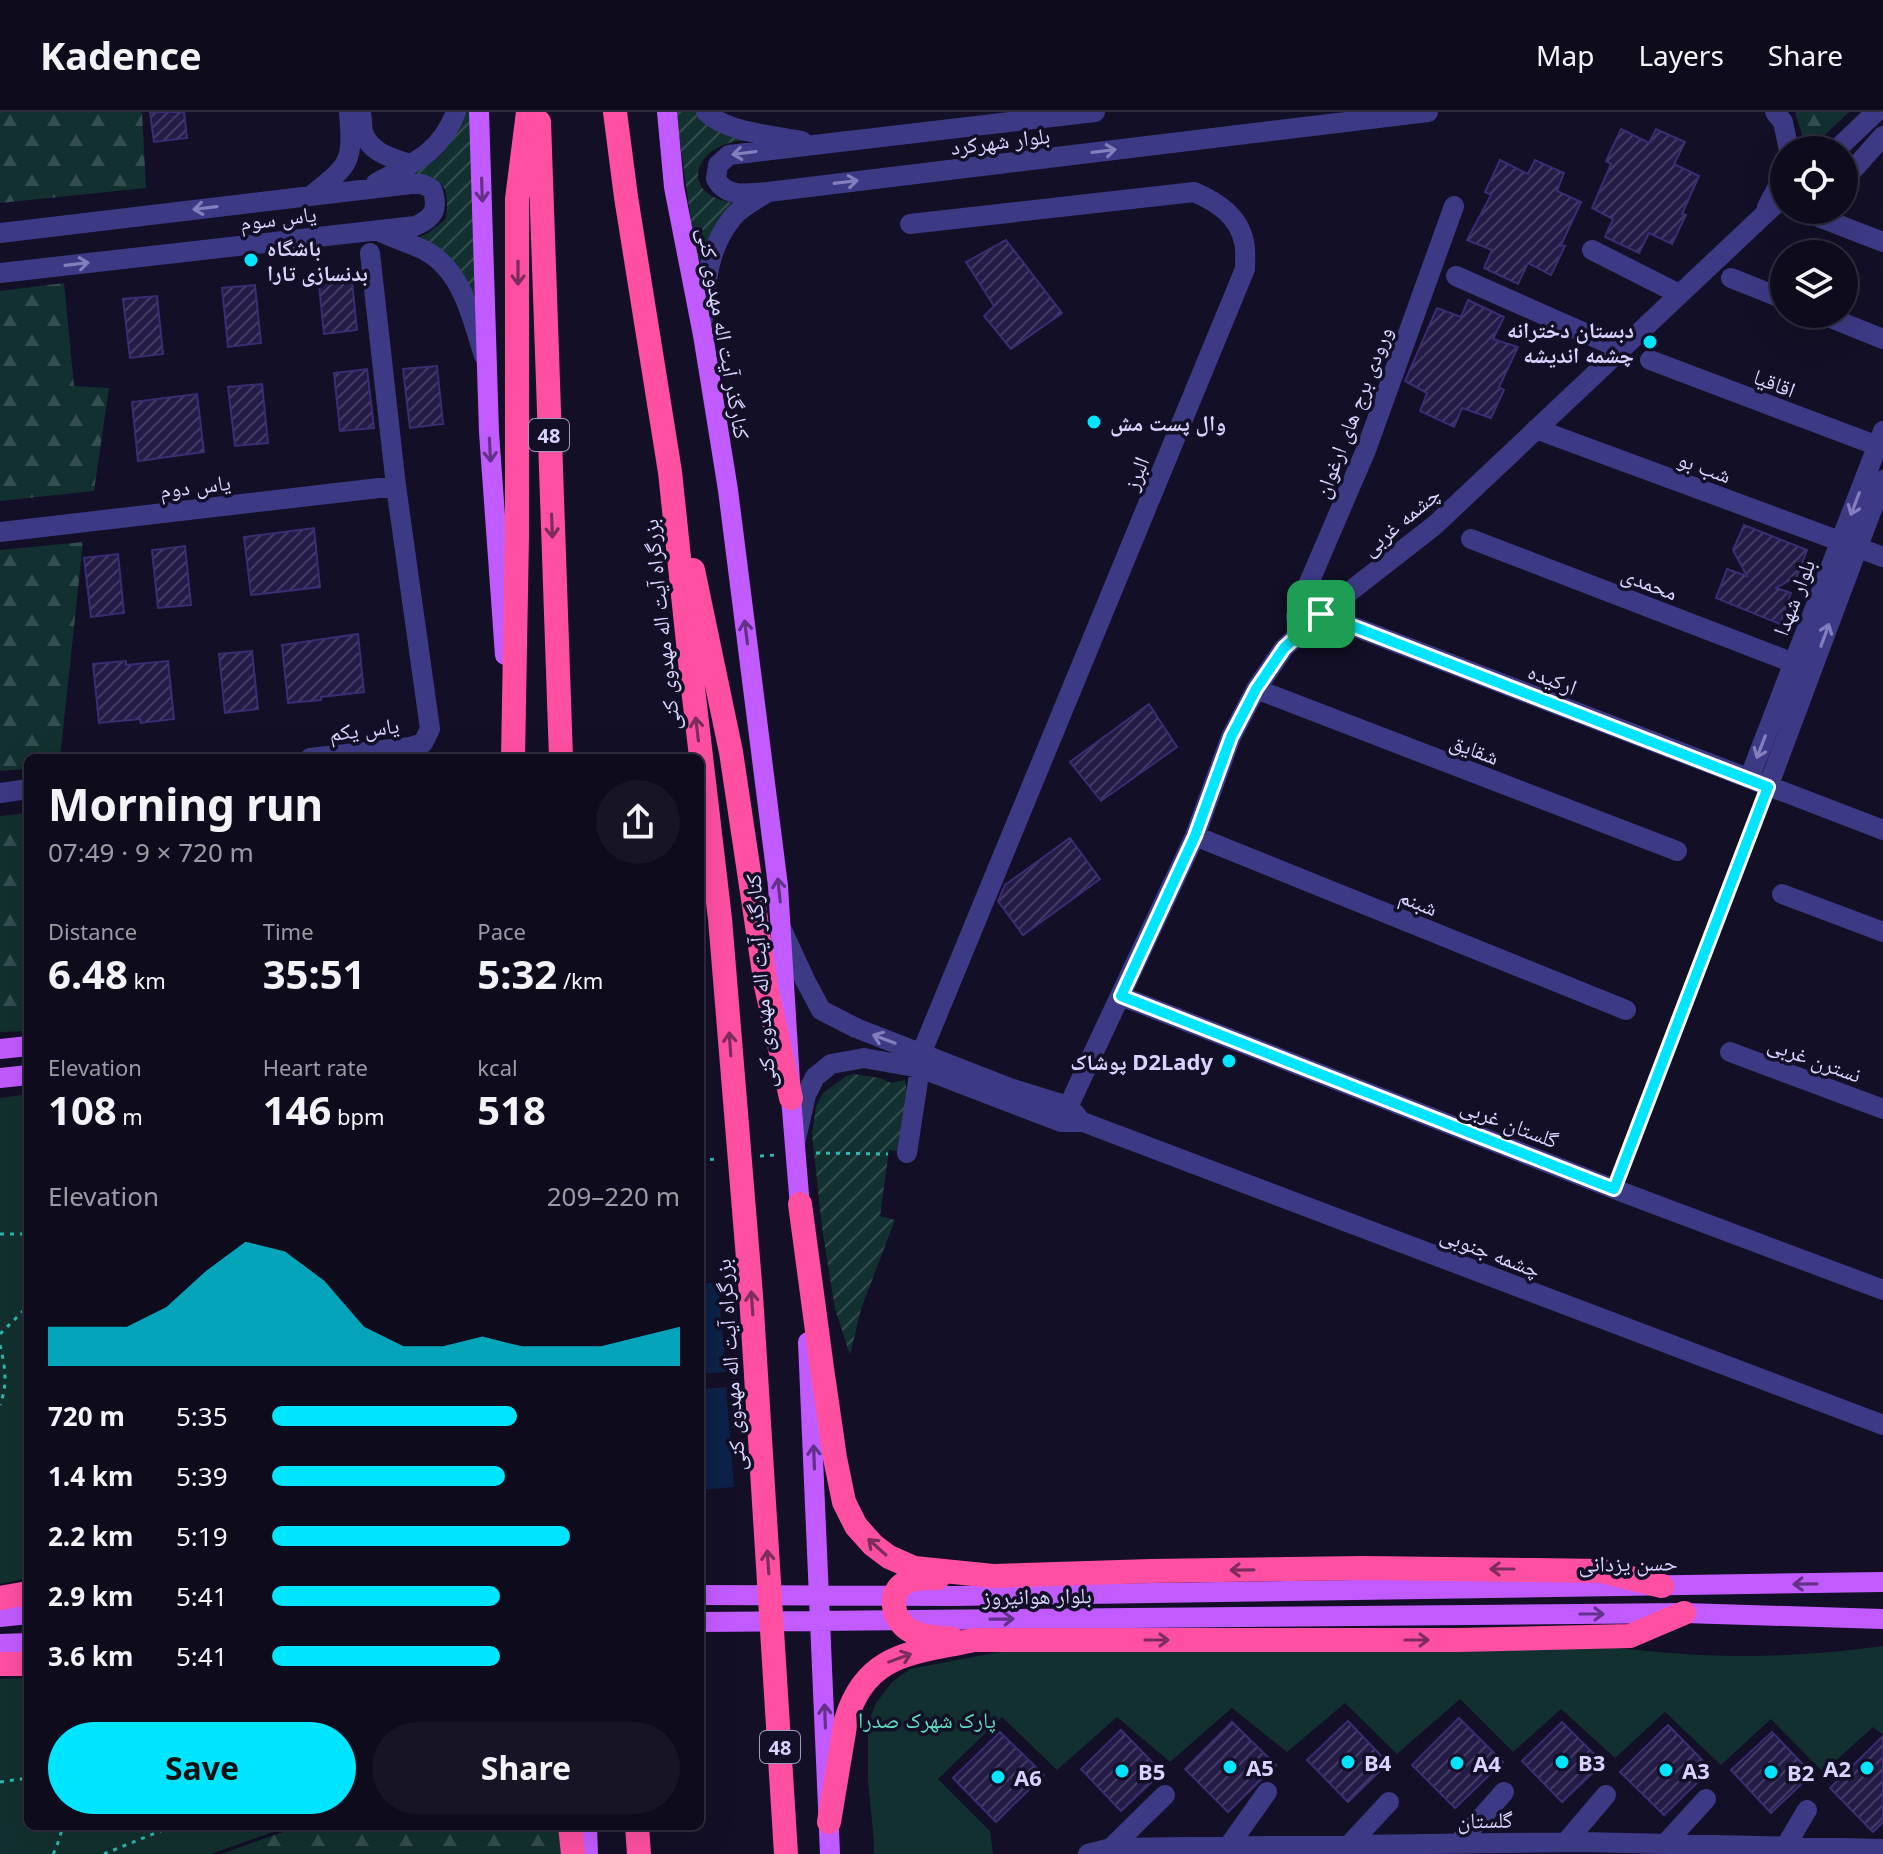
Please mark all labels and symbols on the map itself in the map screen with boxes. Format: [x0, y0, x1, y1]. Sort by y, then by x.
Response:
street label: بلوار شهرکرد [949, 119, 1051, 161]
one-way arrow [1091, 143, 1116, 158]
one-way arrow [731, 146, 758, 161]
one-way arrow [832, 175, 859, 190]
one-way arrow [474, 176, 490, 203]
street label: یاس سوم [238, 197, 318, 238]
one-way arrow [192, 200, 219, 215]
street label: کنارگذر آیت اله مهدوی کنی [692, 225, 758, 441]
place label: باشگاه بدنسازی تارا [267, 232, 368, 287]
marker: باشگاه بدنسازی تارا [242, 251, 260, 269]
one-way arrow [64, 256, 90, 271]
one-way arrow [510, 259, 526, 286]
place label: دبستان دخترانه چشمه اندیشه [1507, 314, 1634, 369]
street label: ورودی برج های ارغوان [1305, 322, 1399, 502]
marker: دبستان دخترانه چشمه اندیشه [1641, 333, 1659, 351]
street label: اقاقیا [1750, 360, 1800, 404]
place label: وال پست مش [1110, 407, 1226, 437]
marker: وال پست مش [1085, 413, 1103, 431]
road number: 48 [529, 419, 569, 451]
one-way arrow [483, 436, 498, 463]
street label: شب بو [1674, 443, 1736, 489]
street label: البرز [1114, 452, 1155, 495]
street label: یاس دوم [158, 466, 232, 505]
street label: چشمه غربی [1354, 478, 1446, 562]
one-way arrow [1847, 491, 1861, 516]
one-way arrow [544, 512, 560, 539]
street label: بزرگراه آیت اله مهدوی کنی [634, 518, 686, 732]
street label: بلوار شهدا [1765, 554, 1821, 640]
street label: محمدی [1618, 558, 1682, 606]
pin [1287, 580, 1355, 648]
one-way arrow [738, 620, 753, 645]
one-way arrow [1819, 623, 1833, 648]
street label: ارکیده [1524, 655, 1582, 701]
street label: یاس یکم [327, 709, 401, 748]
one-way arrow [690, 716, 705, 743]
street label: شقایق [1446, 725, 1504, 771]
one-way arrow [1753, 734, 1767, 759]
street label: کنارگذر آیت اله مهدوی کنی [737, 873, 781, 1089]
one-way arrow [771, 877, 786, 904]
street label: شبنم [1395, 880, 1443, 923]
street label: نسترن غربی [1764, 1027, 1866, 1089]
one-way arrow [722, 1031, 737, 1058]
one-way arrow [872, 1031, 896, 1045]
place label: پوشاک D2Lady [1070, 1046, 1213, 1076]
marker: پوشاک D2Lady [1220, 1052, 1238, 1070]
street label: گلستان غربی [1457, 1090, 1563, 1154]
street label: چشمه جنوبی [1437, 1218, 1545, 1284]
street label: بزرگراه آیت اله مهدوی کنی [707, 1258, 751, 1472]
one-way arrow [744, 1290, 759, 1317]
one-way arrow [807, 1444, 822, 1471]
one-way arrow [867, 1538, 887, 1556]
street label: حسن یزدانی [1578, 1546, 1678, 1578]
one-way arrow [760, 1549, 775, 1576]
one-way arrow [1229, 1562, 1256, 1578]
one-way arrow [1489, 1562, 1516, 1577]
one-way arrow [1792, 1576, 1819, 1591]
street label: بلوار هوانیروز [981, 1579, 1092, 1611]
one-way arrow [1578, 1606, 1605, 1622]
one-way arrow [988, 1611, 1015, 1627]
one-way arrow [1143, 1632, 1170, 1648]
one-way arrow [1403, 1632, 1430, 1648]
one-way arrow [887, 1650, 912, 1664]
one-way arrow [817, 1703, 832, 1730]
park label: پارک شهرک صدرا [858, 1704, 996, 1734]
road number: 48 [760, 1731, 800, 1763]
place label: B4 [1364, 1747, 1392, 1777]
place label: B3 [1578, 1747, 1605, 1777]
place label: A4 [1473, 1748, 1501, 1778]
place label: A5 [1246, 1752, 1274, 1782]
marker: B4 [1339, 1753, 1357, 1771]
marker: B3 [1553, 1753, 1571, 1771]
place label: A2 [1823, 1753, 1851, 1783]
marker: A4 [1448, 1754, 1466, 1772]
place label: A3 [1682, 1755, 1710, 1785]
place label: B5 [1138, 1756, 1165, 1786]
place label: B2 [1787, 1757, 1814, 1787]
marker: A5 [1221, 1758, 1239, 1776]
marker: A2 [1858, 1759, 1876, 1777]
marker: A3 [1657, 1761, 1675, 1779]
place label: A6 [1014, 1762, 1042, 1792]
marker: B5 [1113, 1762, 1131, 1780]
marker: B2 [1762, 1763, 1780, 1781]
marker: A6 [989, 1768, 1007, 1786]
street label: گلستان [1457, 1804, 1513, 1834]

